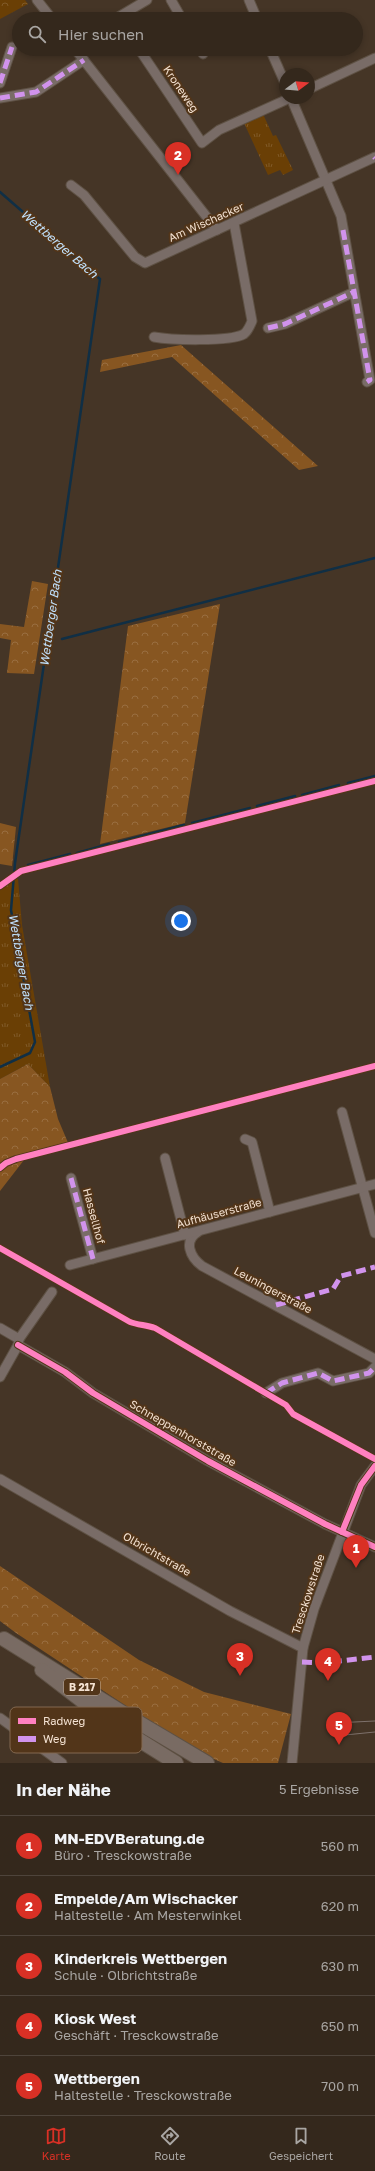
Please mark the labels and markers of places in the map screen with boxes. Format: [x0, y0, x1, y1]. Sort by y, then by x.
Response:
pin: 2 [165, 142, 191, 175]
pin: 1 [343, 1535, 369, 1568]
pin: 3 [227, 1643, 253, 1676]
pin: 4 [315, 1648, 341, 1681]
pin: 5 [326, 1712, 352, 1745]

